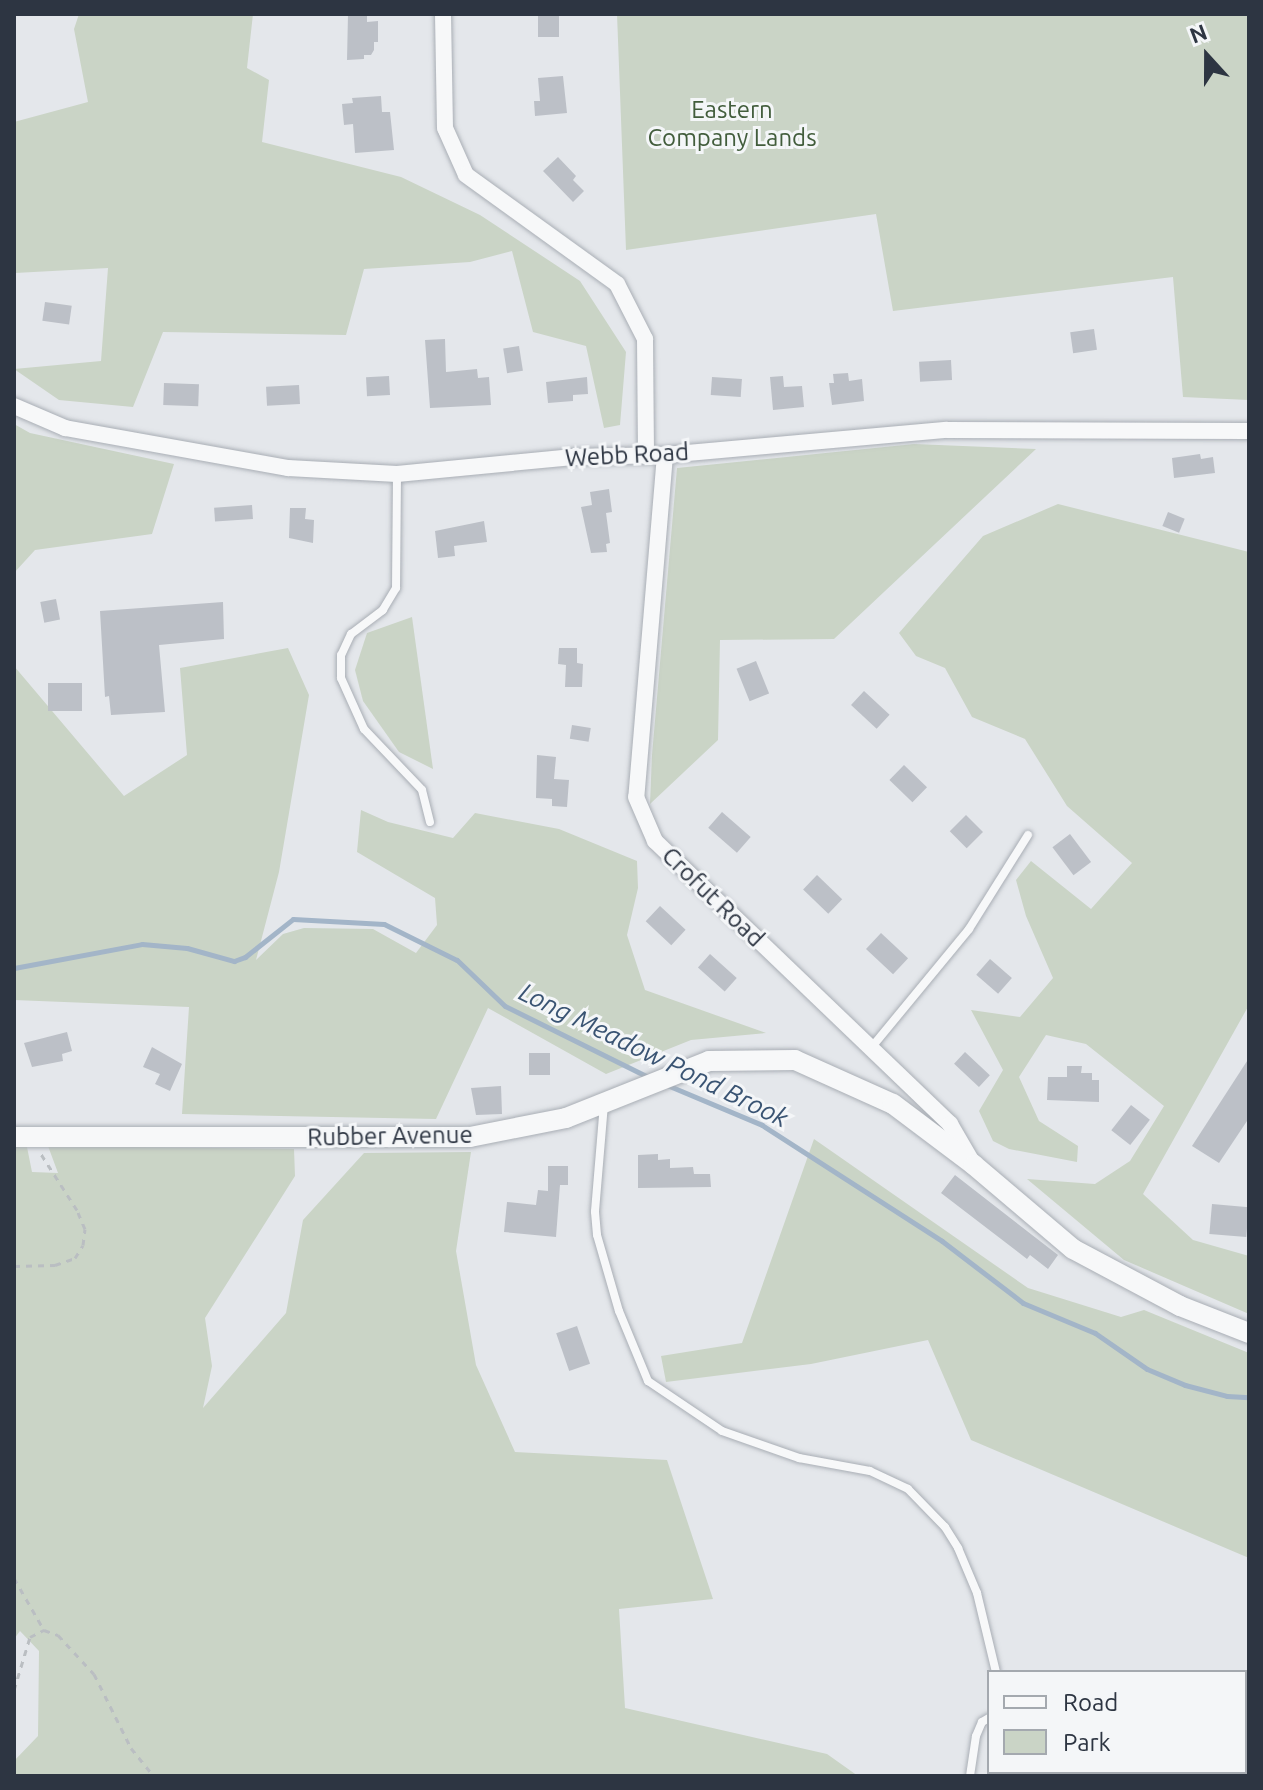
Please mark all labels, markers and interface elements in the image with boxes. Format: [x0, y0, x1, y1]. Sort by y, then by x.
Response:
north arrow [1167, 16, 1247, 96]
text: N [1186, 19, 1210, 48]
park label: Eastern Company Lands [647, 96, 817, 152]
street label: Webb Road [564, 437, 690, 473]
street label: Crofut Road [656, 841, 770, 953]
water label: Long Meadow Pond Brook [514, 976, 794, 1134]
street label: Rubber Avenue [307, 1120, 473, 1152]
legend [987, 1670, 1247, 1774]
text: Road [1063, 1689, 1118, 1716]
text: Park [1063, 1729, 1111, 1756]

